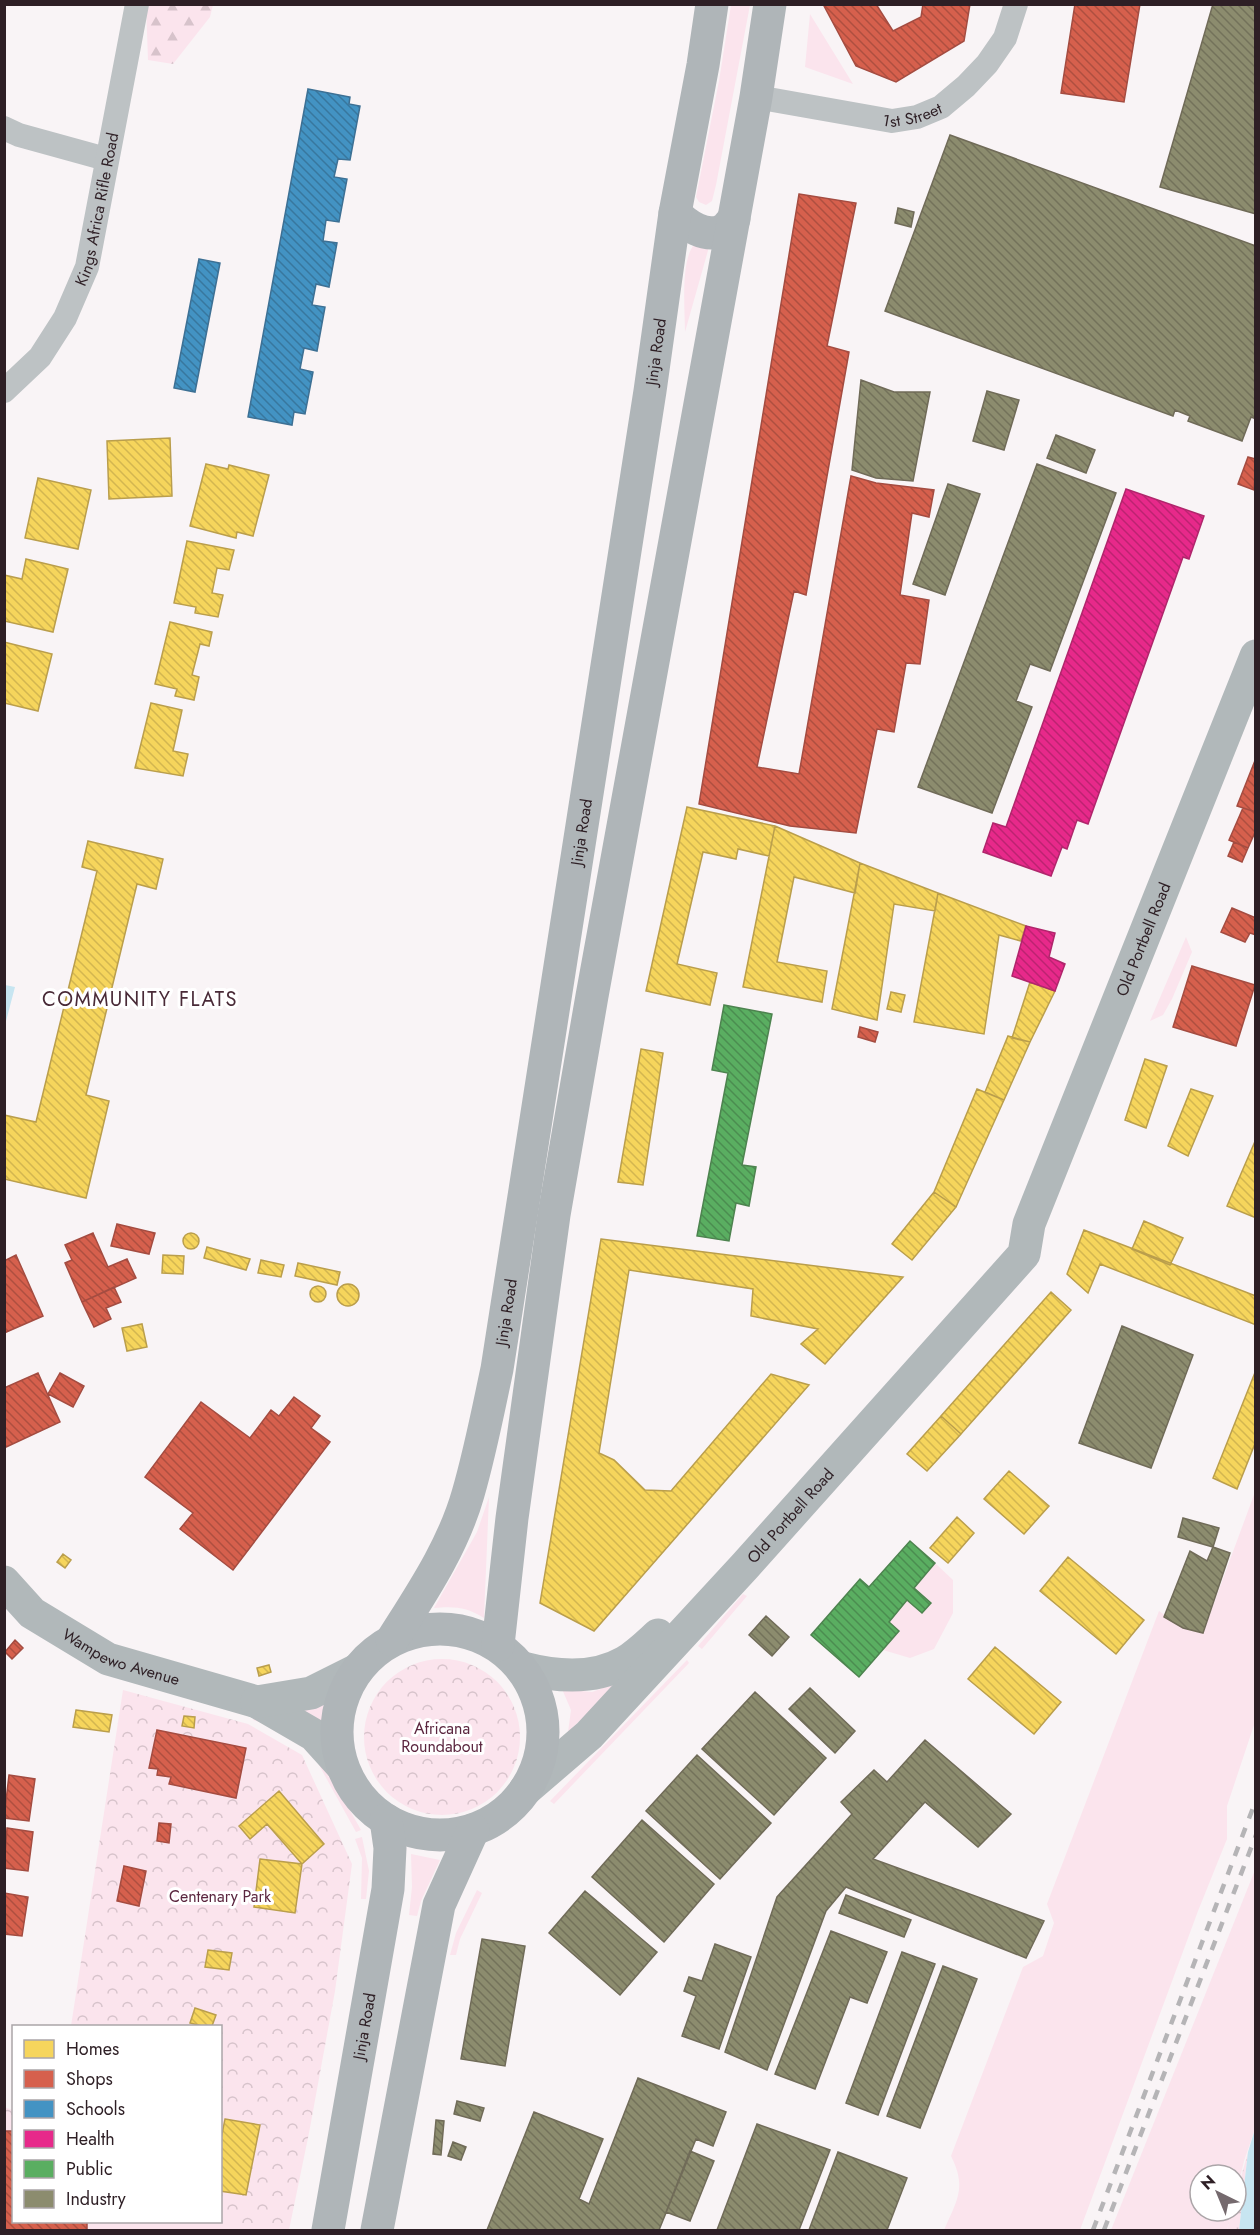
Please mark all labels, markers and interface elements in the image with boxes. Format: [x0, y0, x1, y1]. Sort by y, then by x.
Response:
street label: 1st Street [881, 96, 945, 133]
street label: Kings Africa Rifle Road [69, 131, 124, 289]
street label: Jinja Road [639, 317, 672, 389]
street label: Jinja Road [564, 797, 598, 869]
street label: Old Portbell Road [1110, 879, 1176, 1000]
district label: COMMUNITY FLATS [42, 985, 238, 1014]
street label: Jinja Road [489, 1277, 522, 1349]
street label: Old Portbell Road [741, 1463, 839, 1568]
street label: Wampewo Avenue [58, 1623, 183, 1691]
park label: Africana Roundabout [401, 1717, 483, 1758]
park label: Centenary Park [169, 1885, 272, 1908]
street label: Jinja Road [346, 1991, 381, 2063]
legend [12, 2025, 222, 2223]
text: Homes [66, 2036, 119, 2062]
text: Shops [66, 2066, 113, 2092]
text: Schools [66, 2096, 125, 2122]
text: Health [66, 2126, 115, 2152]
text: Public [66, 2156, 113, 2182]
north arrow [1188, 2163, 1248, 2223]
text: N [1196, 2170, 1221, 2195]
text: Industry [66, 2186, 126, 2212]

